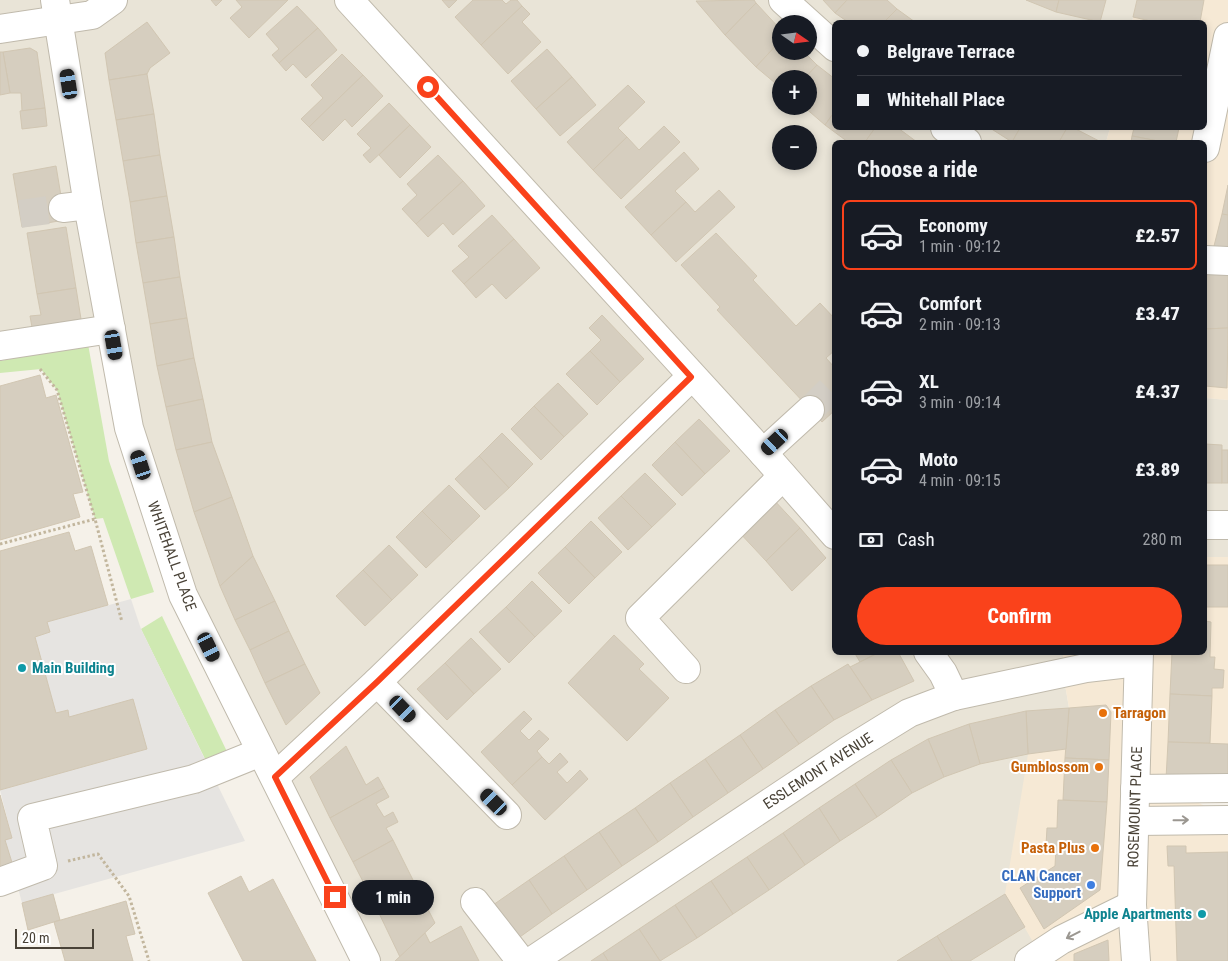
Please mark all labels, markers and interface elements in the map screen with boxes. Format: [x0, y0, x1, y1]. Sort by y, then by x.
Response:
north arrow [772, 15, 818, 60]
map controls [772, 15, 817, 170]
text: Belgrave Terrace [887, 40, 1015, 63]
car [59, 68, 78, 100]
button: + [772, 70, 817, 115]
route start [417, 76, 439, 98]
text: Whitehall Place [887, 88, 1005, 111]
button: − [772, 125, 817, 170]
text: Choose a ride [857, 157, 978, 182]
icon: car [859, 213, 904, 258]
text: Economy [919, 214, 988, 237]
text: £2.57 [1135, 224, 1180, 247]
text: 1 min · 09:12 [919, 237, 1001, 256]
icon: car [859, 291, 904, 336]
text: Comfort [919, 292, 982, 315]
text: £3.47 [1135, 302, 1180, 325]
text: 2 min · 09:13 [919, 315, 1001, 334]
car [104, 329, 123, 361]
icon: car [859, 369, 904, 414]
text: XL [919, 370, 939, 393]
text: £4.37 [1135, 380, 1180, 403]
text: 3 min · 09:14 [919, 393, 1001, 412]
car [758, 426, 791, 458]
icon: car [859, 447, 904, 492]
car [129, 448, 152, 482]
text: Moto [919, 448, 958, 471]
text: £3.89 [1135, 458, 1180, 481]
text: 4 min · 09:15 [919, 471, 1001, 490]
street label: WHITEHALL PLACE [144, 499, 200, 613]
icon: cash [857, 526, 885, 554]
text: Cash [897, 528, 935, 551]
text: 280 m [1143, 530, 1182, 549]
button: Confirm [857, 587, 1182, 645]
car [195, 630, 222, 664]
place label: Main Building [32, 659, 115, 677]
marker: Main Building [16, 662, 28, 674]
car [387, 693, 418, 725]
place label: Tarragon [1113, 704, 1166, 722]
marker: Tarragon [1097, 707, 1109, 719]
street label: ESSLEMONT AVENUE [760, 729, 876, 813]
street label: ROSEMOUNT PLACE [1124, 746, 1146, 868]
place label: Gumblossom [1011, 758, 1089, 776]
marker: Gumblossom [1093, 761, 1105, 773]
car [478, 786, 509, 818]
one-way arrow [1173, 815, 1189, 825]
place label: Pasta Plus [1021, 839, 1085, 857]
marker: Pasta Plus [1089, 842, 1101, 854]
place label: CLAN Cancer Support [1001, 867, 1081, 902]
marker: CLAN Cancer Support [1085, 879, 1097, 891]
callout: 1 min [352, 880, 435, 914]
route end [324, 886, 346, 908]
text: 1 min [375, 888, 411, 907]
place label: Apple Apartments [1084, 905, 1192, 923]
marker: Apple Apartments [1196, 908, 1208, 920]
scale bar [15, 926, 94, 949]
text: 20 m [22, 930, 50, 946]
one-way arrow [1066, 931, 1081, 940]

